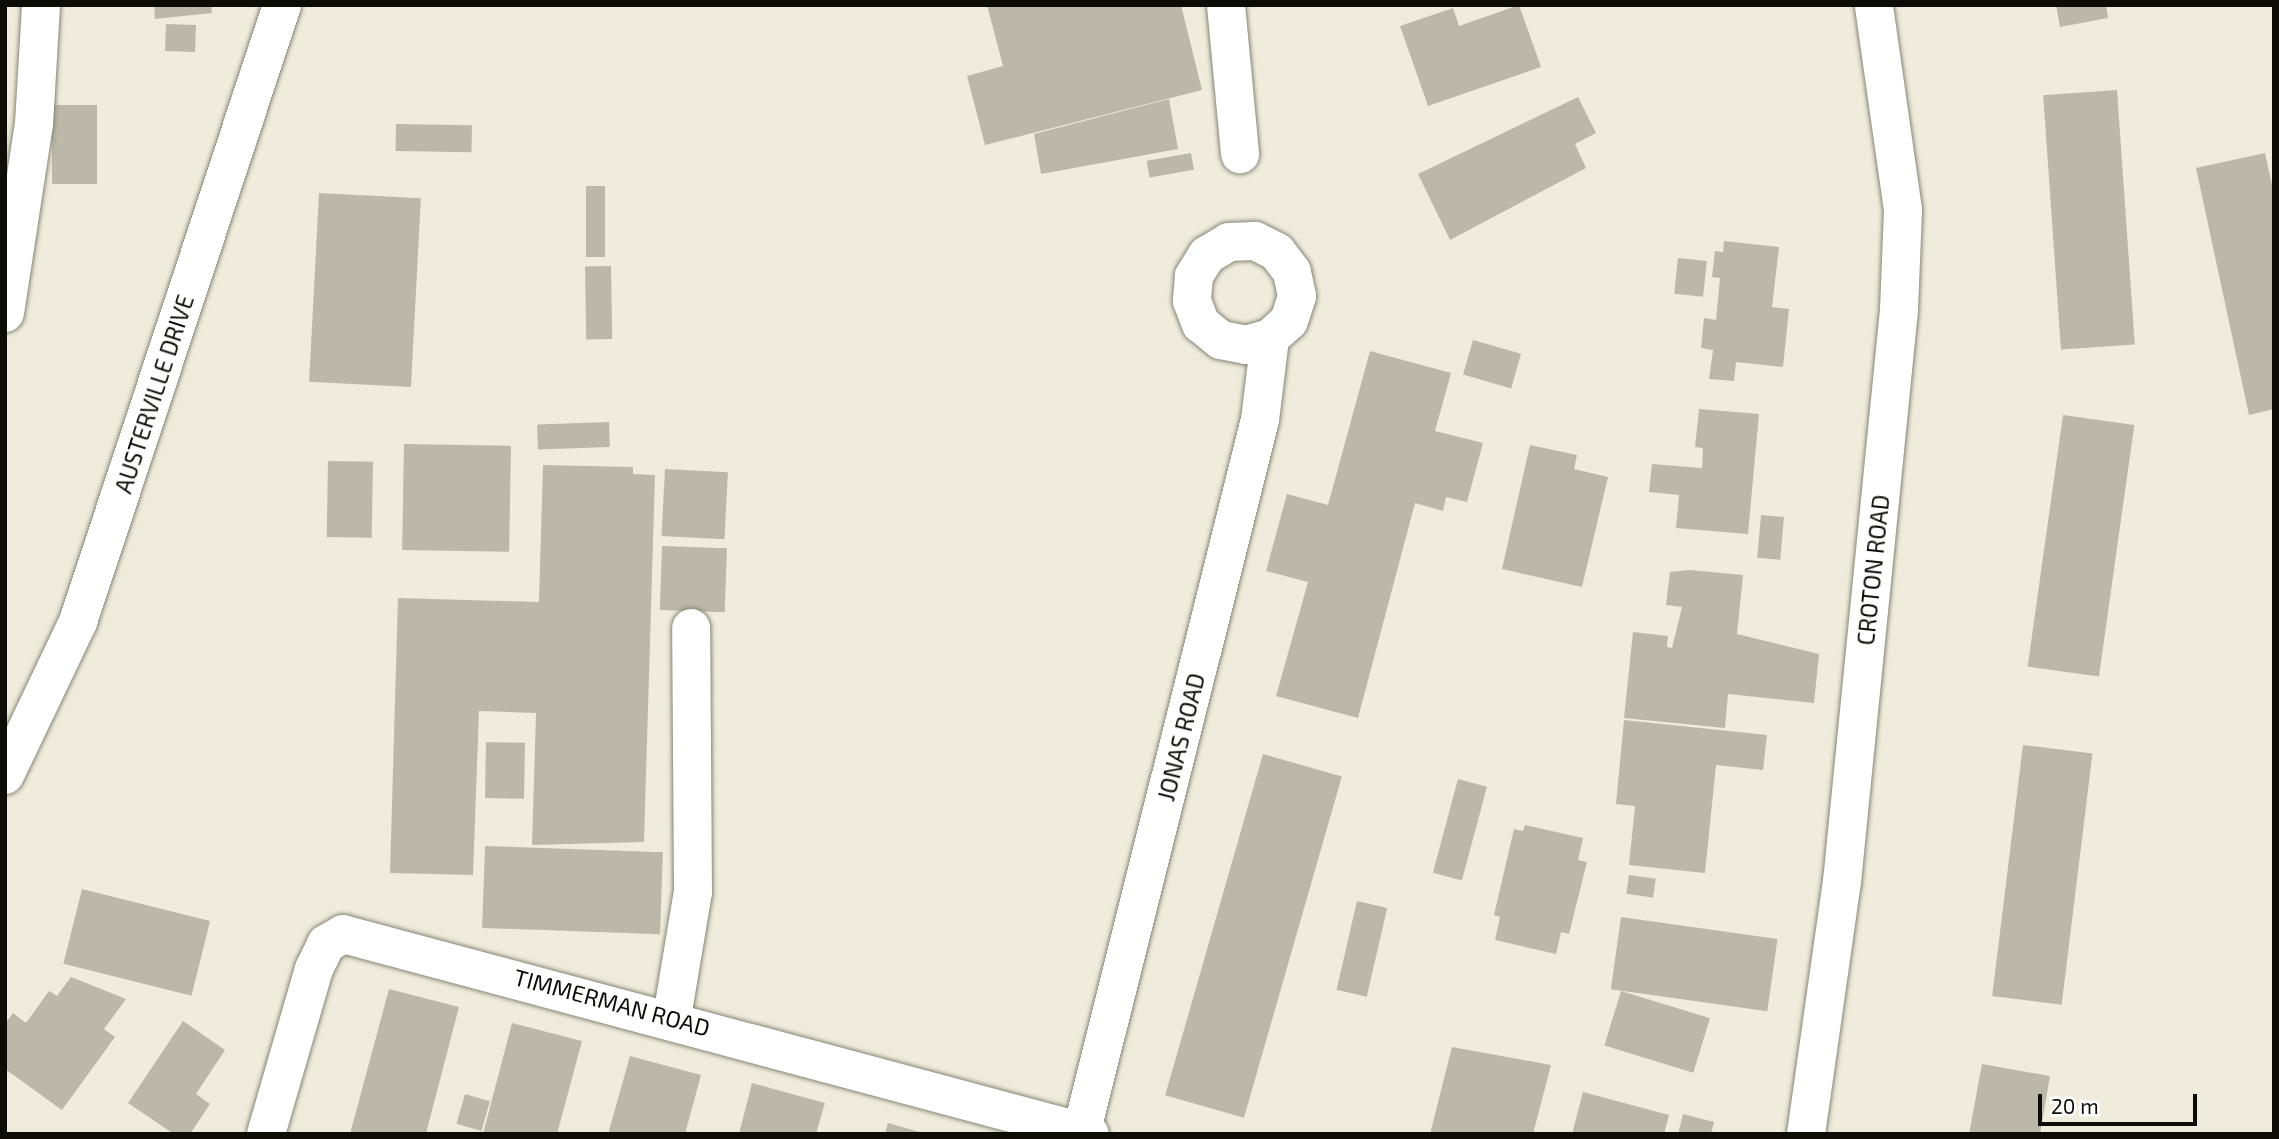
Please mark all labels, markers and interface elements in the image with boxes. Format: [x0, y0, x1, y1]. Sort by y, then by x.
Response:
street label: AUSTERVILLE DRIVE [109, 291, 199, 497]
street label: CROTON ROAD [1851, 493, 1895, 647]
street label: JONAS ROAD [1152, 670, 1210, 804]
street label: TIMMERMAN ROAD [511, 963, 713, 1041]
scale bar [2041, 1080, 2200, 1124]
text: 20 m [2051, 1093, 2099, 1118]

